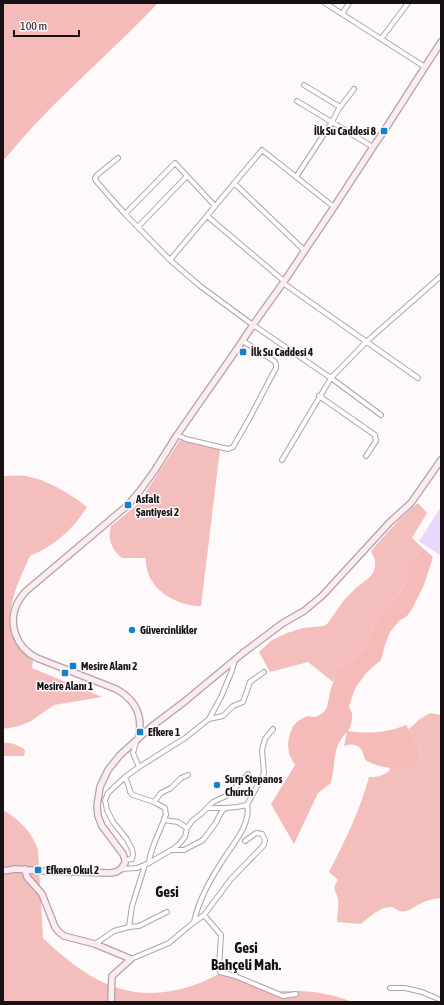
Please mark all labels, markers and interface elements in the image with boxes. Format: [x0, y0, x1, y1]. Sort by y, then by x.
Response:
scale bar [14, 12, 79, 38]
text: 100 m [20, 19, 47, 33]
place label: İlk Su Caddesi 8 [314, 125, 376, 137]
marker: İlk Su Caddesi 8 [379, 126, 389, 136]
place label: İlk Su Caddesi 4 [251, 346, 313, 358]
marker: İlk Su Caddesi 4 [238, 347, 248, 357]
place label: Asfalt Şantiyesi 2 [135, 493, 179, 518]
marker: Asfalt Şantiyesi 2 [123, 500, 133, 510]
place label: Güvercinlikler [140, 624, 198, 636]
marker: Güvercinlikler [127, 625, 137, 635]
place label: Mesire Alanı 2 [81, 660, 138, 672]
marker: Mesire Alanı 2 [68, 661, 78, 671]
marker: Mesire Alanı 1 [60, 668, 70, 678]
place label: Mesire Alanı 1 [37, 680, 93, 692]
place label: Efkere 1 [148, 726, 180, 738]
marker: Efkere 1 [135, 727, 145, 737]
place label: Surp Stepanos Church [225, 773, 282, 798]
marker: Surp Stepanos Church [212, 780, 222, 790]
place label: Efkere Okul 2 [46, 864, 99, 876]
marker: Efkere Okul 2 [33, 865, 43, 875]
district label: Gesi [155, 883, 179, 900]
district label: Gesi Bahçeli Mah. [211, 939, 281, 973]

